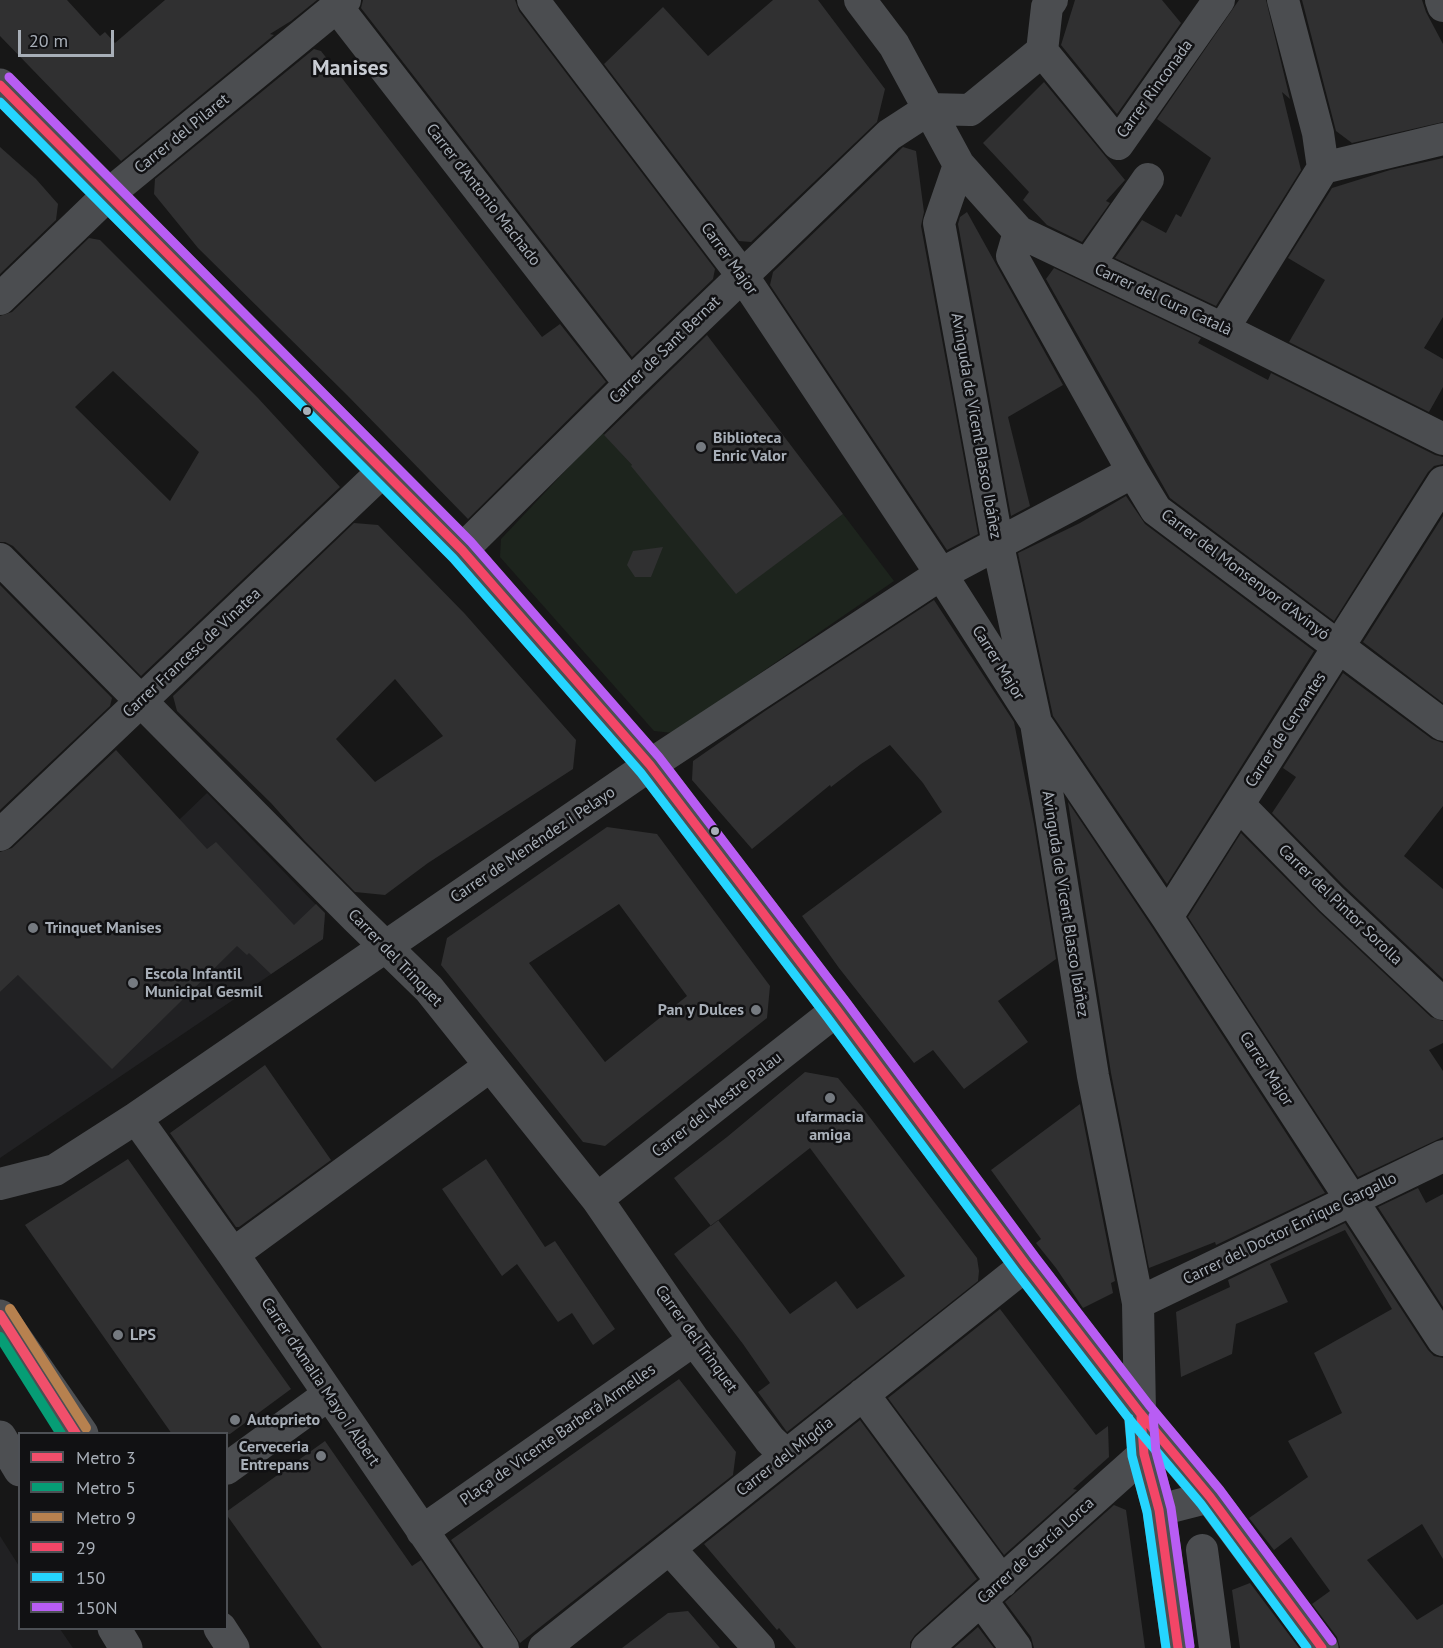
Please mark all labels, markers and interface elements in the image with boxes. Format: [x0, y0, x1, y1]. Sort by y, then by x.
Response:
scale bar [21, 18, 117, 56]
text: 20 m [29, 29, 68, 52]
street label: Carrer Rinconada [1113, 36, 1197, 142]
district label: Manises [312, 56, 388, 82]
street label: Carrer del Pilaret [131, 90, 233, 178]
street label: Carrer d'Antonio Machado [422, 120, 544, 270]
street label: Carrer Major [696, 219, 762, 299]
street label: Carrer del Cura Català [1091, 260, 1235, 340]
street label: Carrer de Sant Bernat [606, 292, 724, 408]
street label: Avinguda de Vicent Blasco Ibáñez [947, 312, 1005, 540]
unlabelled marker [301, 405, 313, 417]
place label: Biblioteca Enric Valor [713, 428, 787, 466]
marker: Biblioteca Enric Valor [694, 440, 708, 454]
street label: Carrer del Monsenyor d'Avinyó [1157, 505, 1333, 645]
street label: Carrer Francesc de Vinatea [119, 584, 265, 722]
street label: Carrer Major [967, 622, 1029, 704]
street label: Carrer de Cervantes [1242, 669, 1330, 791]
street label: Carrer de Menéndez i Pelayo [447, 783, 619, 907]
street label: Avinguda de Vicent Blasco Ibáñez [1038, 789, 1092, 1019]
unlabelled marker [709, 825, 721, 837]
street label: Carrer del Pintor Sorolla [1274, 841, 1406, 969]
street label: Carrer del Trinquet [344, 905, 446, 1011]
place label: Trinquet Manises [45, 918, 161, 938]
marker: Trinquet Manises [26, 921, 40, 935]
place label: Escola Infantil Municipal Gesmil [145, 964, 263, 1002]
marker: Escola Infantil Municipal Gesmil [126, 976, 140, 990]
place label: Pan y Dulces [658, 1000, 744, 1020]
marker: Pan y Dulces [749, 1003, 763, 1017]
street label: Carrer Major [1235, 1028, 1297, 1110]
street label: Carrer del Mestre Palau [648, 1048, 786, 1162]
marker: ufarmacia amiga [823, 1091, 837, 1105]
place label: ufarmacia amiga [796, 1107, 864, 1145]
street label: Carrer del Doctor Enrique Gargallo [1180, 1169, 1400, 1289]
street label: Carrer del Trinquet [651, 1282, 741, 1396]
street label: Carrer d'Amalia Mayo i Albert [257, 1294, 383, 1470]
place label: LPS [130, 1325, 156, 1345]
marker: LPS [111, 1328, 125, 1342]
street label: Plaça de Vicente Barberá Armelles [457, 1360, 659, 1510]
place label: Autoprieto [247, 1410, 320, 1430]
marker: Autoprieto [228, 1413, 242, 1427]
street label: Carrer del Migdia [733, 1413, 837, 1501]
legend [18, 1432, 228, 1630]
place label: Cerveceria Entrepans [239, 1437, 309, 1475]
text: Metro 3 [76, 1446, 136, 1469]
marker: Cerveceria Entrepans [314, 1449, 328, 1463]
text: Metro 5 [76, 1476, 136, 1499]
street label: Carrer de García Lorca [974, 1494, 1098, 1608]
text: Metro 9 [76, 1506, 136, 1529]
text: 29 [76, 1536, 96, 1559]
text: 150 [76, 1566, 105, 1589]
text: 150N [76, 1596, 118, 1619]

